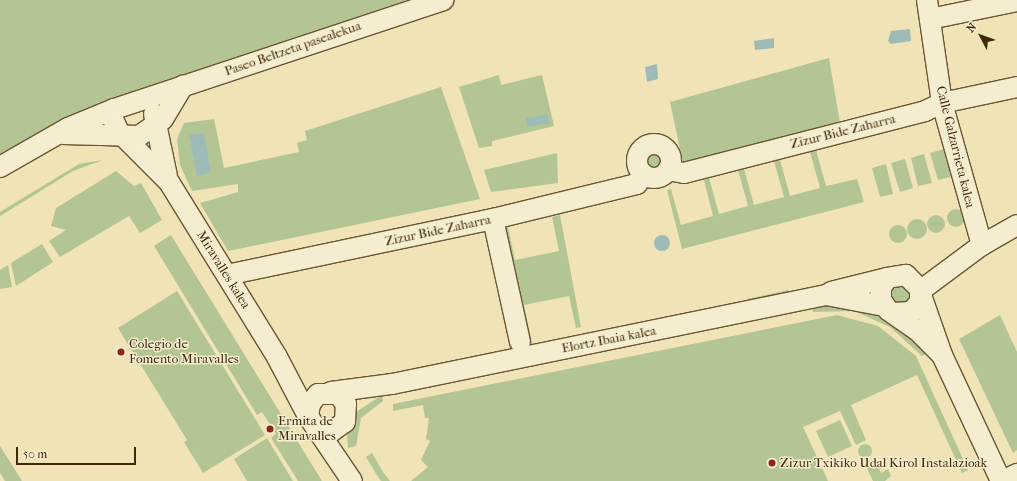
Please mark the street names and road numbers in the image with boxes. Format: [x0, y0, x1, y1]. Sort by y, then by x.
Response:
street label: Paseo Beltzeta pasealekua [223, 18, 363, 80]
street label: Calle Galzarrieta kalea [932, 85, 978, 209]
street label: Zizur Bide Zaharra [789, 111, 897, 153]
street label: Zizur Bide Zaharra [384, 212, 492, 250]
street label: Miravalles kalea [193, 228, 253, 312]
street label: Elortz Ibaia kalea [560, 323, 658, 357]

